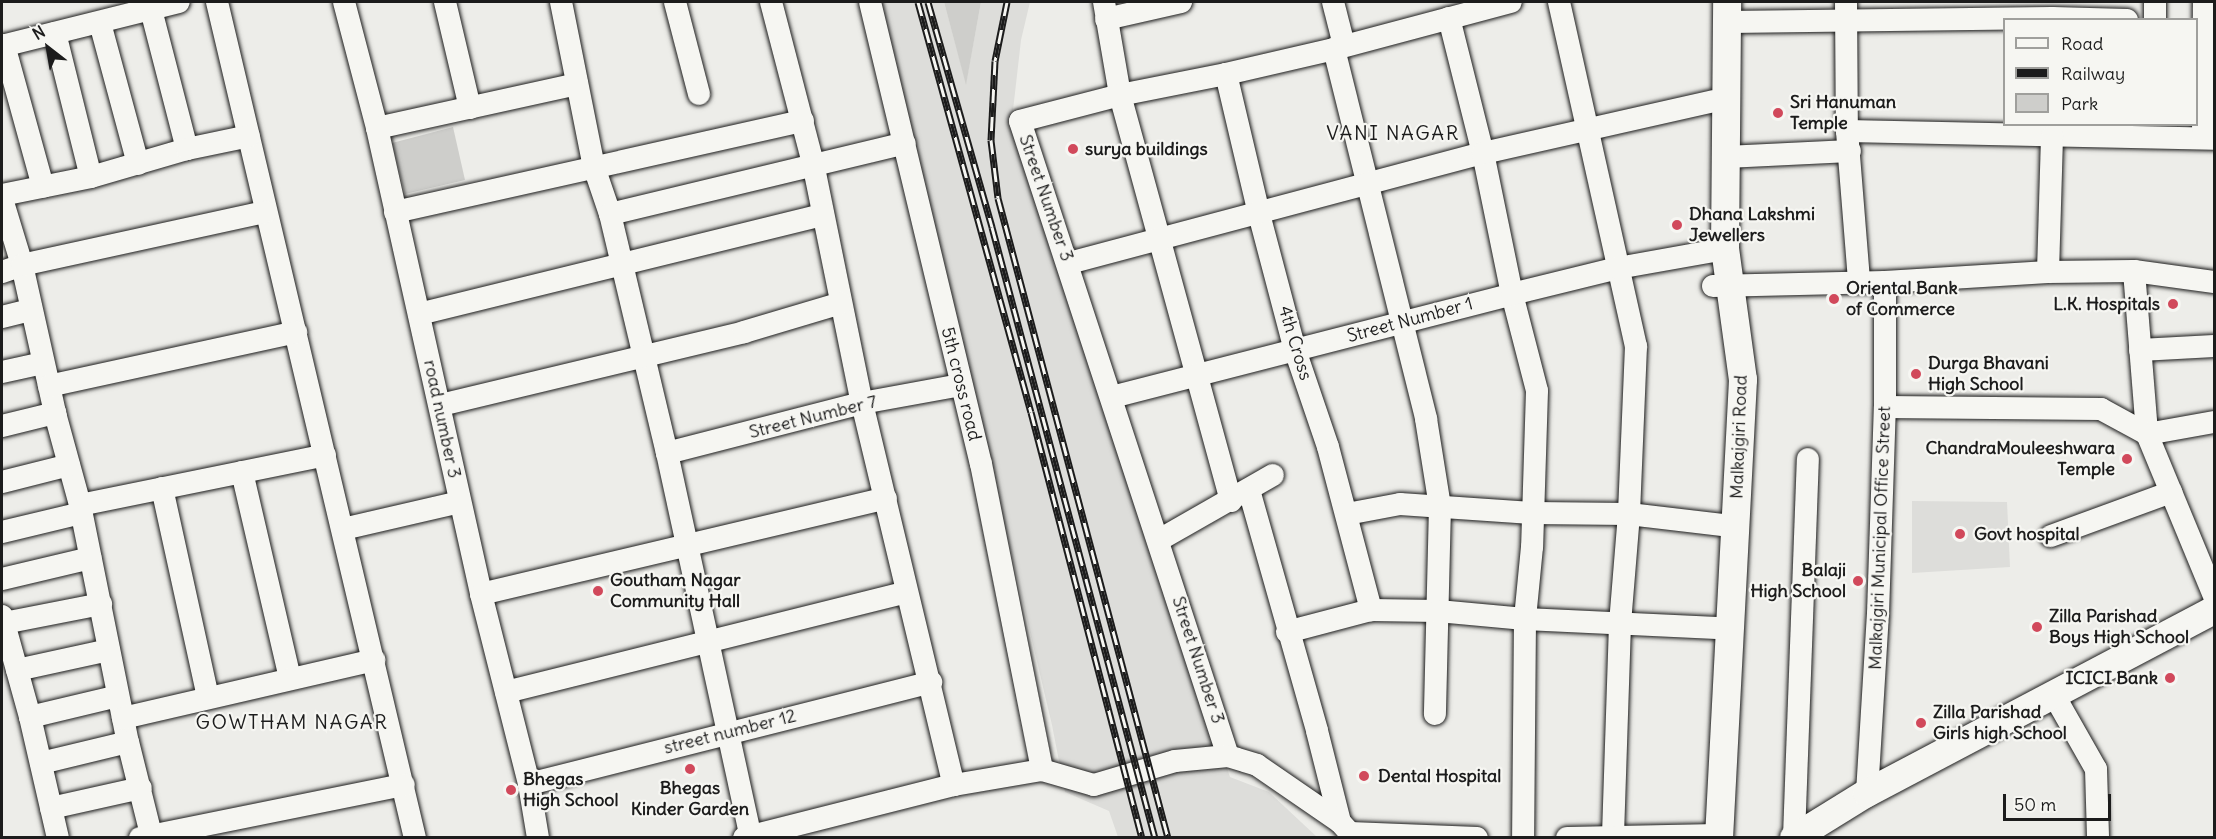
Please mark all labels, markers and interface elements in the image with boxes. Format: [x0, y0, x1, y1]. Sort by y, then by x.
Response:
north arrow [18, 18, 78, 78]
legend [2003, 18, 2198, 126]
text: N [29, 21, 49, 44]
text: Road [2061, 32, 2103, 55]
text: Railway [2061, 62, 2125, 85]
place label: Sri Hanuman Temple [1790, 92, 1896, 134]
text: Park [2061, 92, 2098, 115]
marker: Sri Hanuman Temple [1771, 106, 1785, 120]
district label: VANI NAGAR [1326, 120, 1460, 144]
street label: Street Number 3 [1014, 132, 1078, 264]
place label: surya buildings [1085, 138, 1208, 160]
marker: surya buildings [1066, 142, 1080, 156]
place label: Dhana Lakshmi Jewellers [1689, 204, 1815, 246]
marker: Dhana Lakshmi Jewellers [1670, 218, 1684, 232]
place label: Oriental Bank of Commerce [1846, 278, 1958, 320]
marker: Oriental Bank of Commerce [1827, 292, 1841, 306]
street label: Street Number 1 [1345, 293, 1475, 347]
place label: L.K. Hospitals [2053, 293, 2160, 315]
marker: L.K. Hospitals [2164, 295, 2182, 313]
street label: 4th Cross [1273, 303, 1317, 383]
street label: 5th cross road [936, 325, 986, 443]
place label: Durga Bhavani High School [1928, 353, 2049, 395]
street label: road number 3 [419, 358, 465, 480]
marker: Durga Bhavani High School [1909, 367, 1923, 381]
street label: Malkajgiri Road [1726, 375, 1752, 499]
street label: Street Number 7 [747, 391, 879, 443]
street label: Malkajgiri Municipal Office Street [1865, 406, 1895, 670]
place label: ChandraMouleeshwara Temple [1925, 438, 2115, 480]
marker: ChandraMouleeshwara Temple [2120, 452, 2134, 466]
place label: Govt hospital [1974, 523, 2080, 545]
marker: Govt hospital [1951, 525, 1969, 543]
place label: Balaji High School [1751, 560, 1846, 602]
place label: Goutham Nagar Community Hall [610, 570, 741, 612]
marker: Balaji High School [1851, 574, 1865, 588]
marker: Goutham Nagar Community Hall [591, 584, 605, 598]
street label: Street Number 3 [1167, 594, 1229, 726]
place label: Zilla Parishad Boys High School [2049, 606, 2189, 648]
marker: Zilla Parishad Boys High School [2030, 620, 2044, 634]
place label: ICICI Bank [2065, 667, 2158, 689]
marker: ICICI Bank [2163, 671, 2177, 685]
place label: Zilla Parishad Girls high School [1933, 702, 2067, 744]
street label: street number 12 [662, 705, 798, 759]
district label: GOWTHAM NAGAR [196, 709, 388, 733]
marker: Zilla Parishad Girls high School [1914, 716, 1928, 730]
marker: Bhegas Kinder Garden [683, 762, 697, 776]
place label: Dental Hospital [1378, 765, 1501, 787]
marker: Dental Hospital [1355, 767, 1373, 785]
place label: Bhegas High School [523, 769, 618, 812]
place label: Bhegas Kinder Garden [631, 778, 749, 820]
scale bar [2006, 782, 2114, 820]
marker: Bhegas High School [504, 783, 518, 797]
text: 50 m [2014, 793, 2056, 816]

